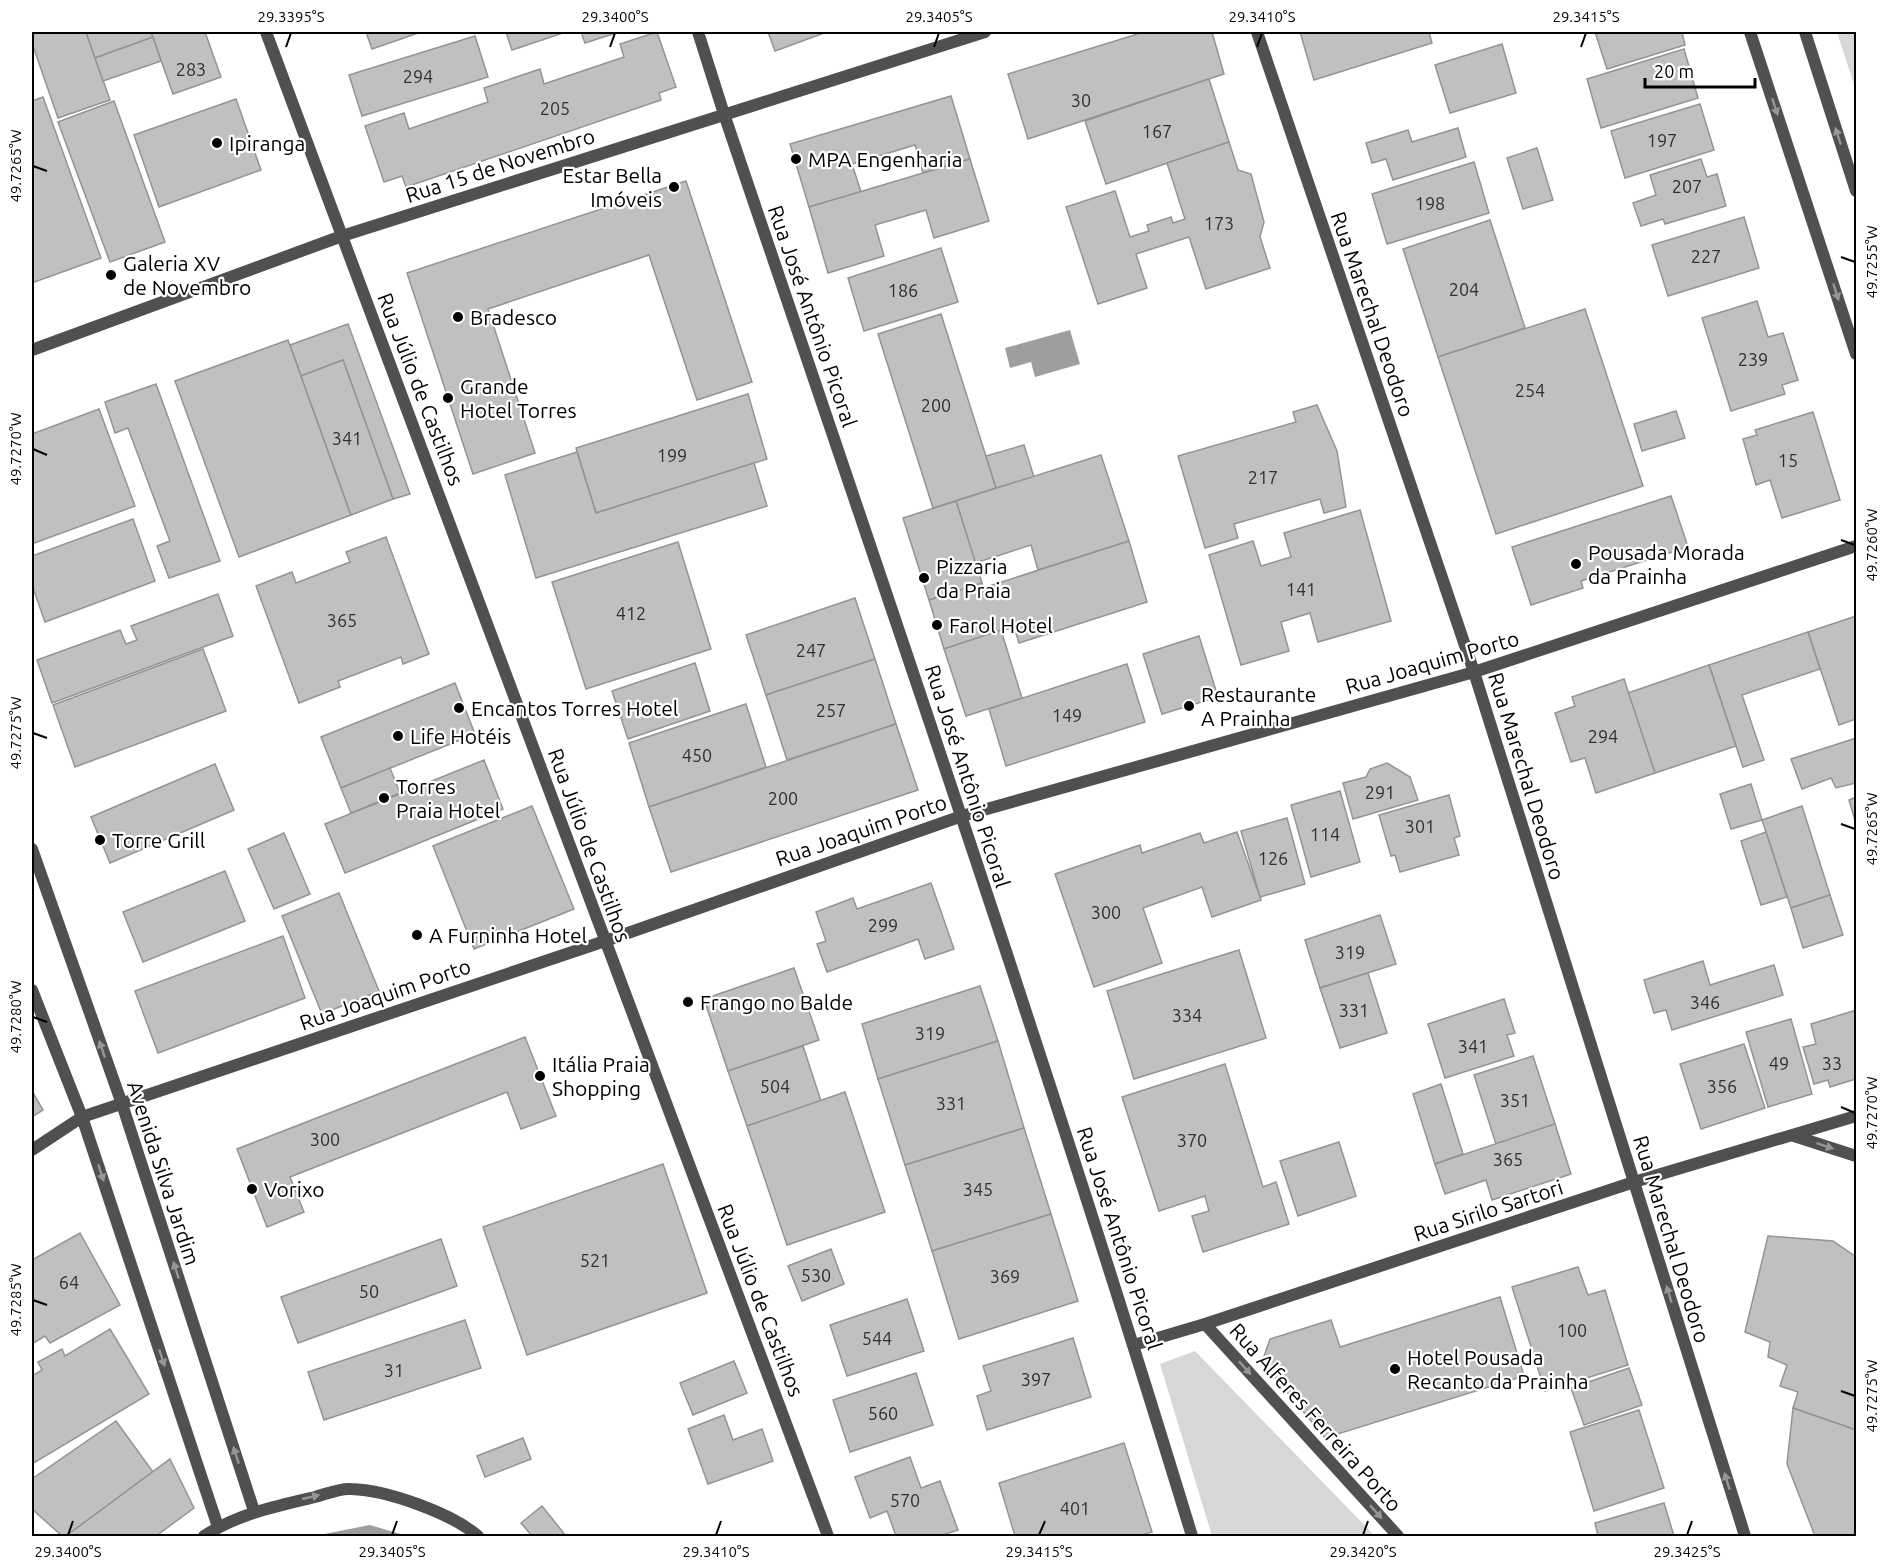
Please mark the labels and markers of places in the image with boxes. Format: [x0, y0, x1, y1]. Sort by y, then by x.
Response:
place label: Ipiranga [229, 131, 305, 155]
marker: Ipiranga [210, 136, 224, 150]
place label: MPA Engenharia [808, 147, 962, 171]
marker: MPA Engenharia [789, 152, 803, 166]
place label: Estar Bella Imóveis [563, 163, 662, 211]
marker: Estar Bella Imóveis [667, 180, 681, 194]
place label: Galeria XV de Novembro [123, 251, 251, 299]
marker: Galeria XV de Novembro [104, 268, 118, 282]
place label: Bradesco [470, 305, 557, 329]
marker: Bradesco [451, 310, 465, 324]
place label: Grande Hotel Torres [460, 374, 577, 422]
marker: Grande Hotel Torres [441, 391, 455, 405]
place label: Pousada Morada da Prainha [1588, 540, 1745, 588]
place label: Pizzaria da Praia [936, 554, 1011, 602]
marker: Pousada Morada da Prainha [1569, 557, 1583, 571]
marker: Pizzaria da Praia [917, 571, 931, 585]
place label: Farol Hotel [949, 613, 1053, 637]
marker: Farol Hotel [930, 618, 944, 632]
place label: Restaurante A Prainha [1201, 682, 1316, 730]
place label: Encantos Torres Hotel [471, 696, 678, 720]
marker: Restaurante A Prainha [1182, 699, 1196, 713]
marker: Encantos Torres Hotel [452, 701, 466, 715]
place label: Life Hotéis [410, 724, 511, 748]
marker: Life Hotéis [391, 729, 405, 743]
place label: Torres Praia Hotel [396, 774, 500, 822]
marker: Torres Praia Hotel [377, 791, 391, 805]
place label: Torre Grill [112, 828, 205, 852]
marker: Torre Grill [93, 833, 107, 847]
place label: A Furninha Hotel [429, 923, 587, 947]
marker: A Furninha Hotel [410, 928, 424, 942]
place label: Frango no Balde [700, 990, 853, 1014]
marker: Frango no Balde [681, 995, 695, 1009]
place label: Itália Praia Shopping [552, 1052, 650, 1100]
marker: Itália Praia Shopping [533, 1069, 547, 1083]
place label: Vorixo [264, 1177, 325, 1201]
marker: Vorixo [245, 1182, 259, 1196]
place label: Hotel Pousada Recanto da Prainha [1407, 1345, 1588, 1393]
marker: Hotel Pousada Recanto da Prainha [1388, 1362, 1402, 1376]

